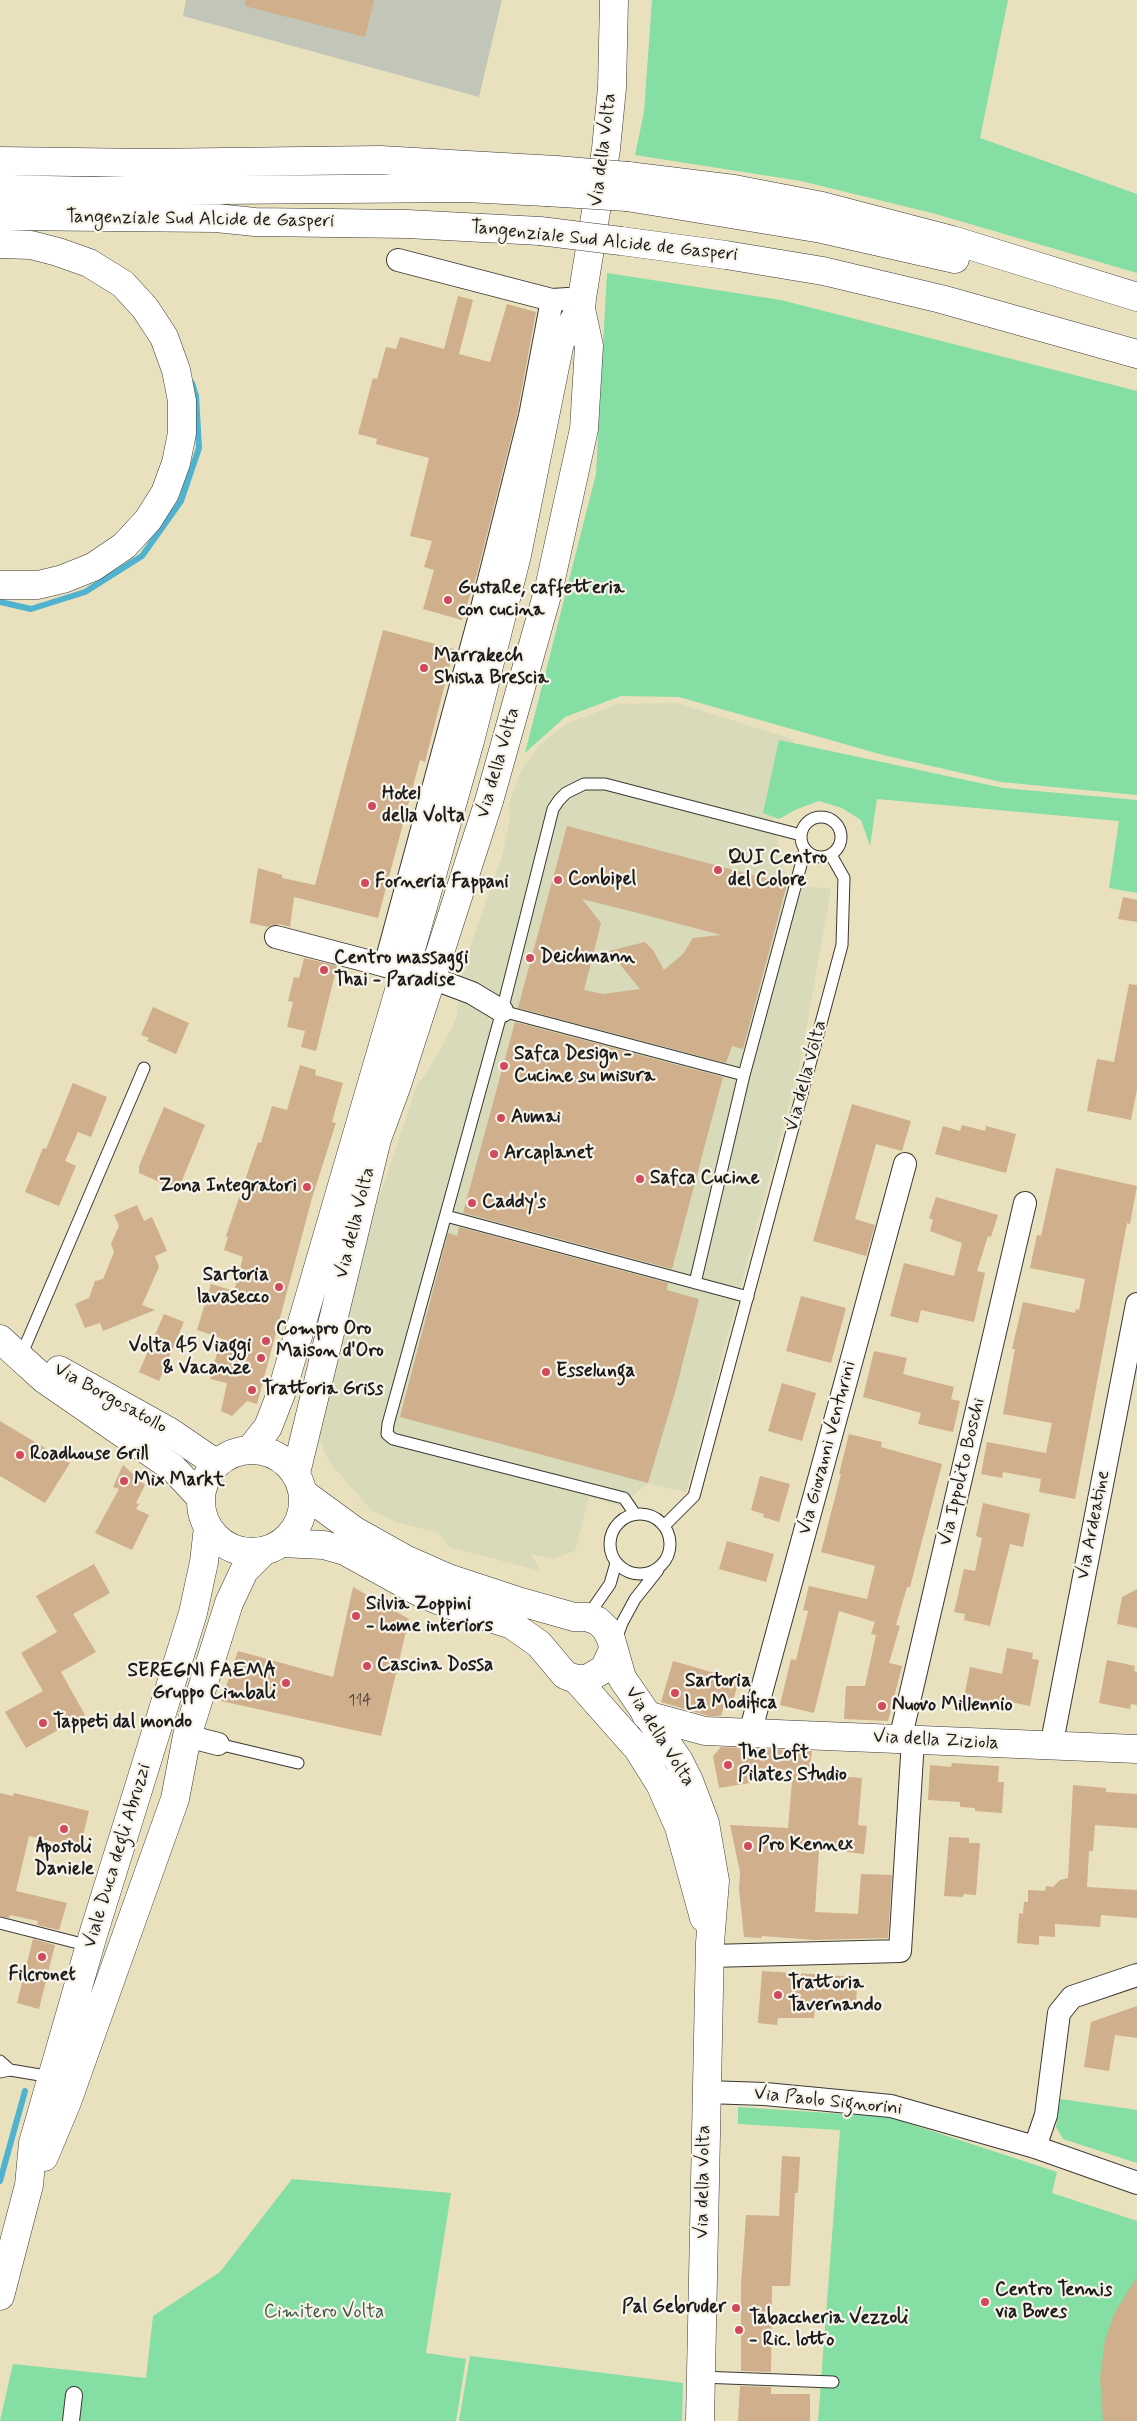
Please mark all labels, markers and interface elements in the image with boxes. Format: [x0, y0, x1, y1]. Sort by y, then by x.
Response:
street label: Via della Volta [586, 92, 622, 208]
street label: Tangenziale Sud Alcide de Gasperi [66, 206, 334, 234]
street label: Tangenziale Sud Alcide de Gasperi [469, 217, 739, 267]
place label: GustaRe, caffetteria con cucina [458, 578, 624, 622]
marker: GustaRe, caffetteria con cucina [442, 594, 454, 606]
place label: Marrakech Shisha Brescia [434, 646, 549, 690]
marker: Marrakech Shisha Brescia [418, 662, 430, 674]
street label: Via della Volta [472, 705, 526, 821]
place label: Hotel della Volta [382, 784, 465, 828]
marker: Hotel della Volta [366, 800, 378, 812]
place label: QUI Centro del Colore [728, 848, 827, 892]
marker: QUI Centro del Colore [712, 864, 724, 876]
place label: Conbipel [568, 869, 636, 891]
place label: Forneria Fappani [375, 872, 509, 894]
marker: Conbipel [552, 874, 564, 886]
marker: Forneria Fappani [359, 877, 371, 889]
place label: Deichmann [540, 947, 635, 969]
place label: Centro massaggi Thai - Paradise [334, 948, 468, 992]
marker: Deichmann [524, 952, 536, 964]
marker: Centro massaggi Thai - Paradise [318, 964, 330, 976]
street label: Via della Volta [781, 1018, 833, 1134]
place label: Safca Design - Cucine su misura [514, 1044, 655, 1088]
marker: Safca Design - Cucine su misura [498, 1060, 510, 1072]
place label: Aumai [511, 1107, 561, 1129]
marker: Aumai [495, 1112, 507, 1124]
place label: Arcaplanet [504, 1143, 594, 1165]
marker: Arcaplanet [488, 1148, 500, 1160]
street label: Via della Volta [331, 1165, 381, 1281]
place label: Safca Cucine [650, 1168, 760, 1190]
marker: Safca Cucine [634, 1173, 646, 1185]
place label: Zona Integratori [159, 1176, 297, 1198]
marker: Zona Integratori [301, 1181, 313, 1193]
place label: Caddy's [482, 1192, 546, 1214]
marker: Caddy's [466, 1197, 478, 1209]
place label: Sartoria lavasecco [197, 1265, 269, 1309]
marker: Sartoria lavasecco [273, 1281, 285, 1293]
place label: Compro Oro Maison d'Oro [276, 1319, 384, 1363]
marker: Compro Oro Maison d'Oro [260, 1335, 272, 1347]
place label: Volta 45 Viaggi & Vacanze [129, 1336, 251, 1380]
marker: Volta 45 Viaggi & Vacanze [255, 1352, 267, 1364]
street label: Via Borgosatollo [49, 1358, 171, 1440]
street label: Via Giovanni Venturini [794, 1359, 862, 1537]
place label: Esselunga [556, 1361, 635, 1383]
marker: Esselunga [540, 1366, 552, 1378]
place label: Trattoria Griss [262, 1379, 383, 1401]
marker: Trattoria Griss [246, 1384, 258, 1396]
street label: Via Ippolito Boschi [935, 1396, 991, 1548]
place label: Roadhouse Grill [30, 1444, 149, 1466]
marker: Roadhouse Grill [14, 1449, 26, 1461]
street label: Via Ardeatine [1072, 1468, 1116, 1582]
place label: Mix Markt [134, 1470, 225, 1492]
marker: Mix Markt [118, 1475, 130, 1487]
place label: Silvia Zoppini - home interiors [366, 1594, 493, 1638]
marker: Silvia Zoppini - home interiors [350, 1610, 362, 1622]
place label: Cascina Dossa [377, 1655, 493, 1677]
marker: Cascina Dossa [361, 1660, 373, 1672]
place label: SEREGNI FAEMA Gruppo Cimbali [128, 1661, 276, 1705]
place label: Sartoria La Modifica [685, 1671, 777, 1715]
marker: SEREGNI FAEMA Gruppo Cimbali [280, 1677, 292, 1689]
street label: Via della Volta [619, 1683, 699, 1791]
marker: Sartoria La Modifica [669, 1687, 681, 1699]
house number: 114 [348, 1692, 372, 1712]
place label: Nuovo Millennio [892, 1695, 1013, 1717]
marker: Nuovo Millennio [876, 1700, 888, 1712]
place label: Tappeti dal mondo [53, 1712, 192, 1734]
marker: Tappeti dal mondo [37, 1717, 49, 1729]
street label: Via della Ziziola [872, 1726, 1000, 1756]
place label: The Loft Pilates Studio [738, 1743, 847, 1787]
marker: The Loft Pilates Studio [722, 1759, 734, 1771]
street label: Viale Duca degli Abruzzi [79, 1761, 157, 1951]
marker: Apostoli Daniele [58, 1823, 70, 1835]
place label: Pro Kennex [758, 1835, 853, 1857]
place label: Apostoli Daniele [34, 1837, 94, 1881]
marker: Pro Kennex [742, 1840, 754, 1852]
marker: Filcronet [36, 1951, 48, 1963]
place label: Filcronet [8, 1965, 76, 1987]
place label: Trattoria Tavernando [788, 1973, 882, 2017]
marker: Trattoria Tavernando [772, 1989, 784, 2001]
street label: Via Paolo Signorini [753, 2083, 903, 2121]
street label: Via della Volta [692, 2125, 716, 2239]
place label: Centro Tennis via Boves [995, 2280, 1112, 2324]
marker: Centro Tennis via Boves [979, 2296, 991, 2308]
place label: Pal Gebruder [622, 2297, 726, 2319]
park label: Cimitero Volta [264, 2302, 384, 2324]
marker: Pal Gebruder [730, 2302, 742, 2314]
place label: Tabaccheria Vezzoli - Ric. lotto [749, 2308, 908, 2352]
marker: Tabaccheria Vezzoli - Ric. lotto [733, 2324, 745, 2336]

